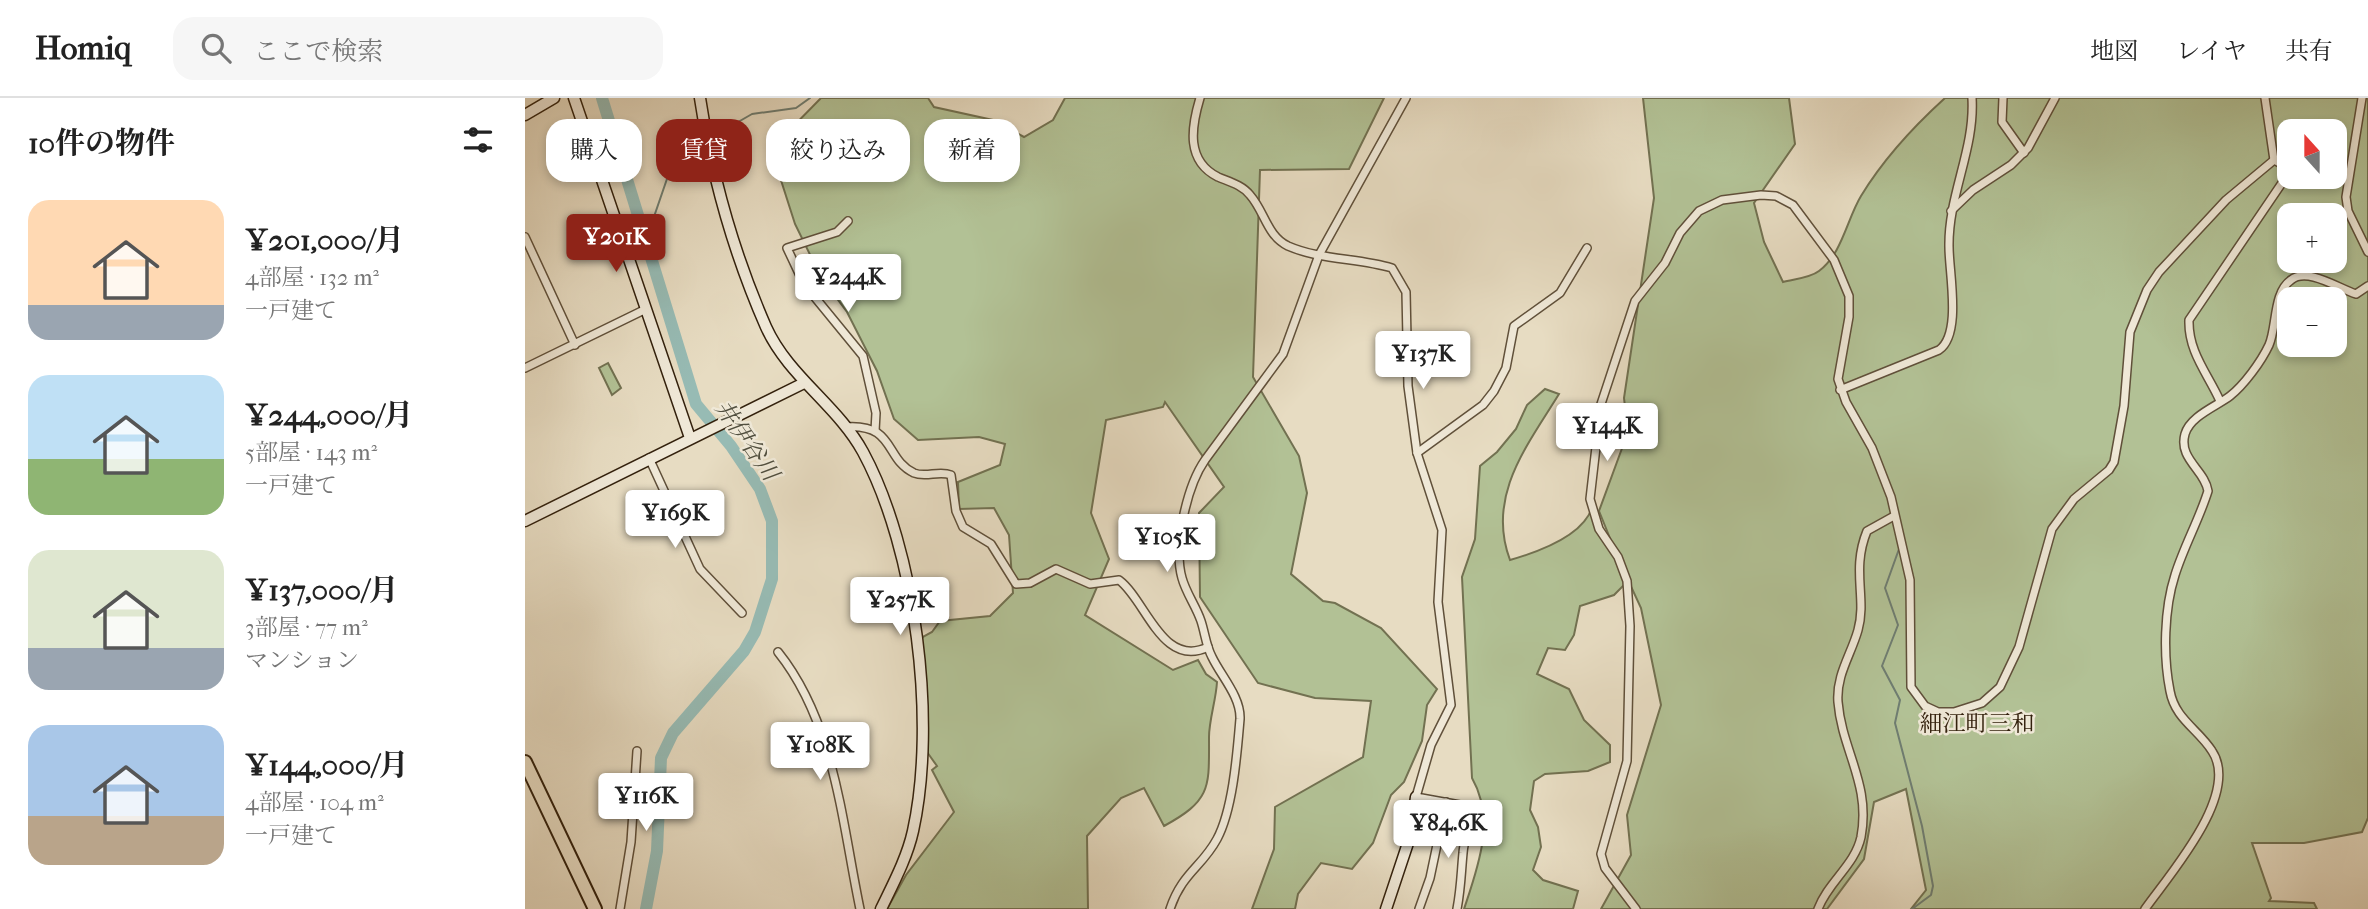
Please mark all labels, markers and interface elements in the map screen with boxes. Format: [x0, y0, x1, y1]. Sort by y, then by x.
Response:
search box [173, 17, 663, 80]
text: Homiq [35, 29, 131, 68]
icon: search [197, 29, 235, 67]
text: ここで検索 [253, 36, 383, 67]
text: 地図 [2090, 37, 2138, 65]
text: レイヤ [2176, 37, 2247, 65]
text: 共有 [2285, 37, 2333, 65]
chip: 購入 [546, 119, 642, 182]
chip: 賃貸 [656, 119, 752, 182]
chip: 絞り込み [766, 119, 910, 182]
chip: 新着 [924, 119, 1020, 182]
north arrow [2277, 119, 2347, 189]
map controls [2277, 119, 2347, 357]
icon: filters [459, 121, 497, 159]
text: 10件の物件 [28, 126, 175, 161]
button: + [2277, 203, 2347, 273]
pin: ¥201K [567, 214, 665, 274]
text: ¥201,000/月 [245, 223, 404, 258]
text: ¥201K [582, 223, 650, 250]
icon: home [84, 228, 168, 312]
pin: ¥244K [799, 254, 897, 314]
text: ¥244K [811, 263, 885, 290]
text: 4部屋 · 132 m² [245, 264, 379, 291]
button: − [2277, 287, 2347, 357]
text: 一戸建て [245, 297, 337, 324]
pin: ¥137K [1374, 331, 1472, 391]
text: ¥137K [1391, 340, 1455, 367]
water label: 井伊谷川 [709, 395, 786, 488]
text: ¥244,000/月 [245, 398, 413, 433]
icon: home [84, 403, 168, 487]
pin: ¥144K [1558, 404, 1656, 463]
text: ¥144K [1572, 412, 1642, 439]
text: 5部屋 · 143 m² [245, 439, 377, 466]
text: 一戸建て [245, 472, 337, 499]
pin: ¥169K [626, 490, 724, 550]
text: ¥169K [641, 499, 709, 526]
pin: ¥105K [1118, 514, 1216, 574]
text: ¥105K [1134, 523, 1200, 550]
text: ¥137,000/月 [245, 573, 398, 608]
icon: home [84, 578, 168, 662]
pin: ¥257K [851, 578, 949, 637]
text: ¥257K [866, 586, 934, 613]
text: 3部屋 · 77 m² [245, 614, 368, 641]
text: マンション [245, 647, 359, 674]
district label: 細江町三和 [1920, 710, 2035, 737]
pin: ¥108K [771, 722, 869, 782]
text: ¥108K [787, 731, 853, 758]
text: ¥144,000/月 [245, 748, 409, 783]
icon: home [84, 753, 168, 837]
pin: ¥116K [597, 774, 695, 833]
text: ¥116K [614, 782, 678, 809]
text: 4部屋 · 104 m² [245, 789, 384, 816]
pin: ¥84.6K [1391, 800, 1505, 860]
text: ¥84.6K [1409, 809, 1487, 836]
text: 一戸建て [245, 822, 337, 849]

